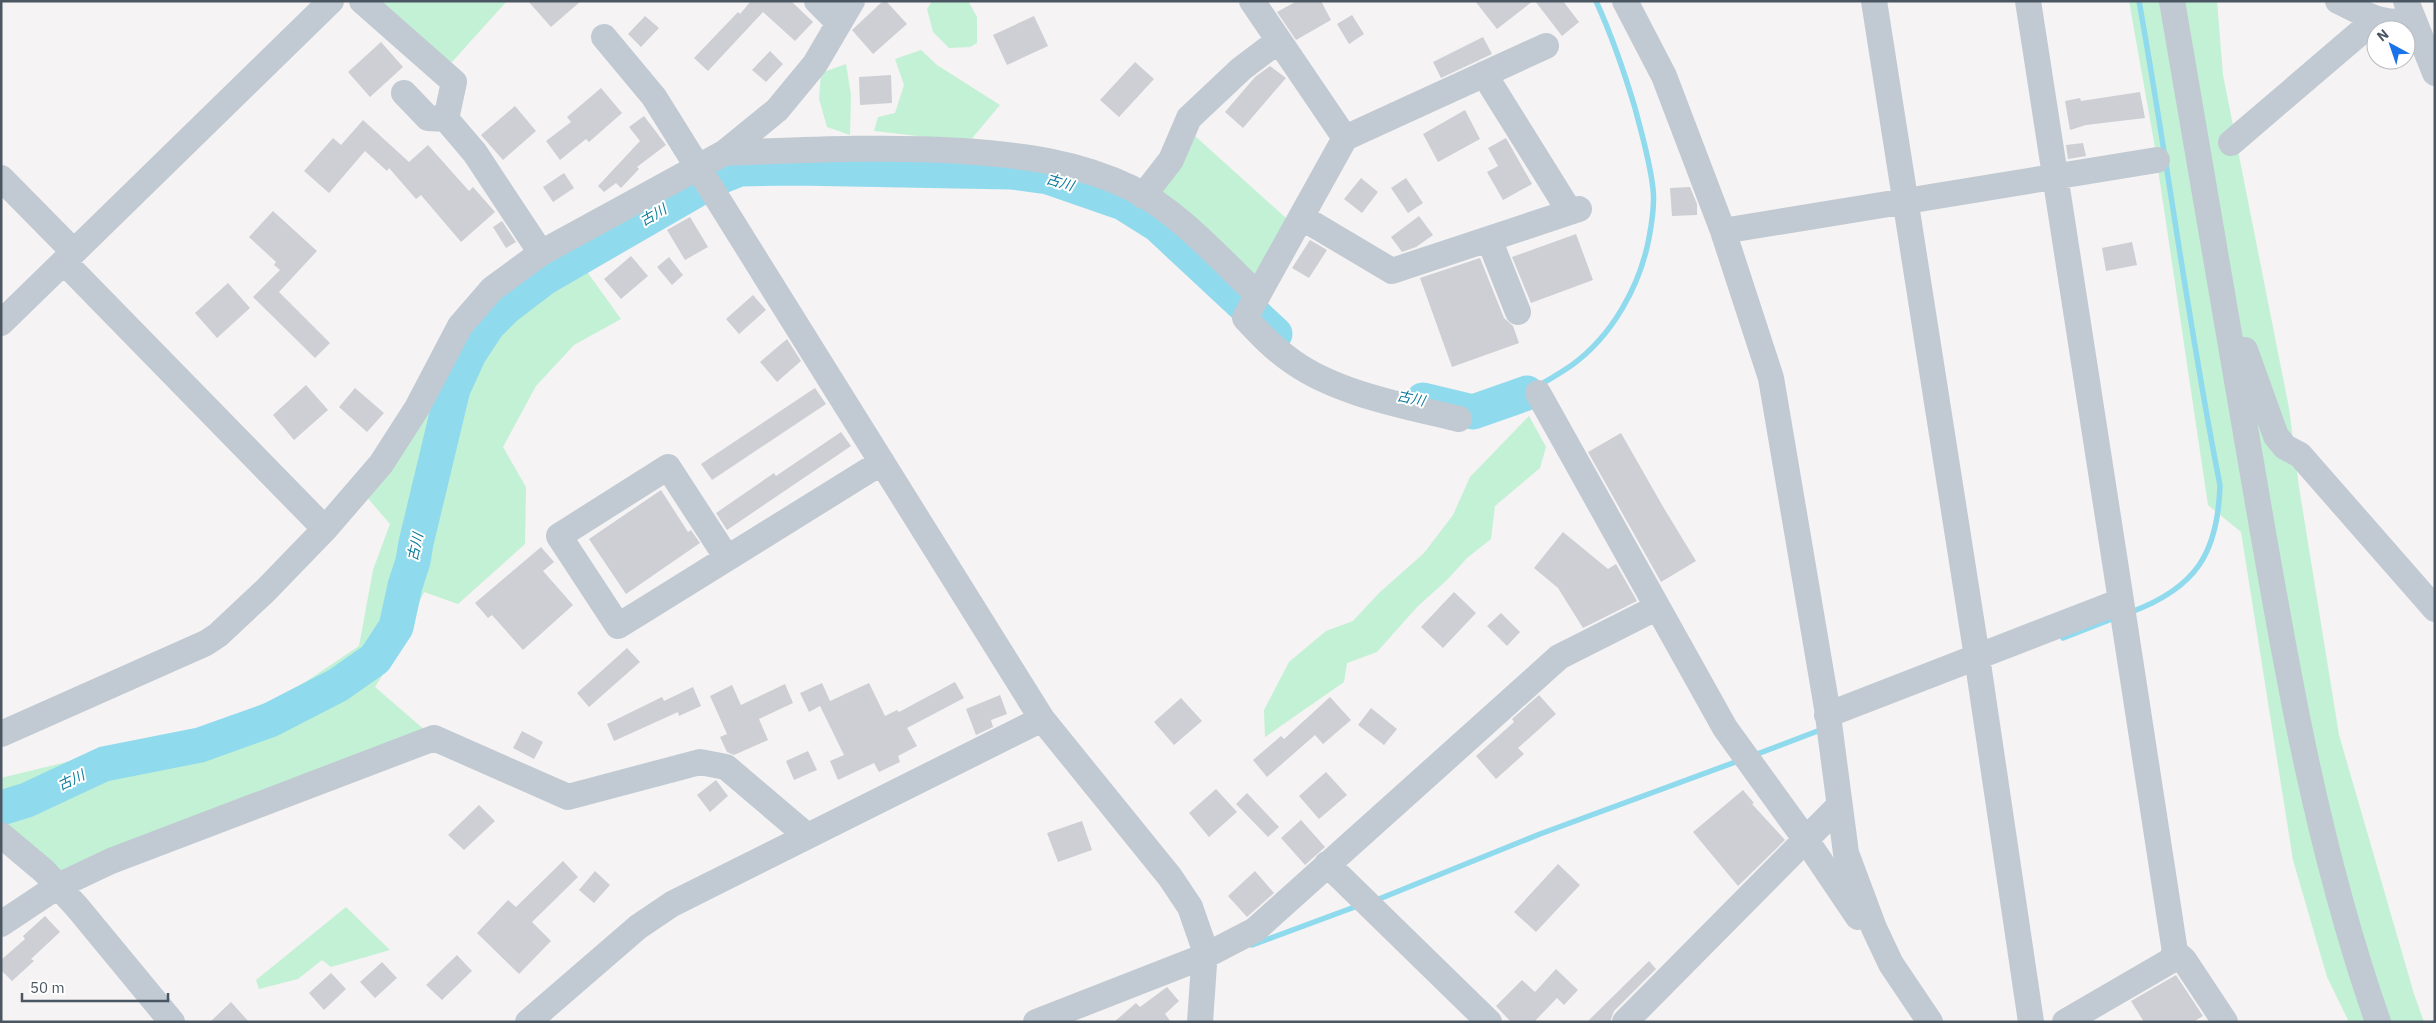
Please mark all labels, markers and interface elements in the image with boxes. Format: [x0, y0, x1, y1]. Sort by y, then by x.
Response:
north arrow [2366, 20, 2416, 70]
text: N [2373, 25, 2392, 45]
water label: 古川 [1044, 169, 1078, 195]
water label: 古川 [636, 199, 671, 230]
water label: 古川 [1395, 386, 1429, 410]
water label: 古川 [403, 529, 427, 563]
water label: 古川 [55, 765, 89, 794]
scale bar [22, 970, 169, 1002]
text: 50 m [30, 978, 65, 997]

